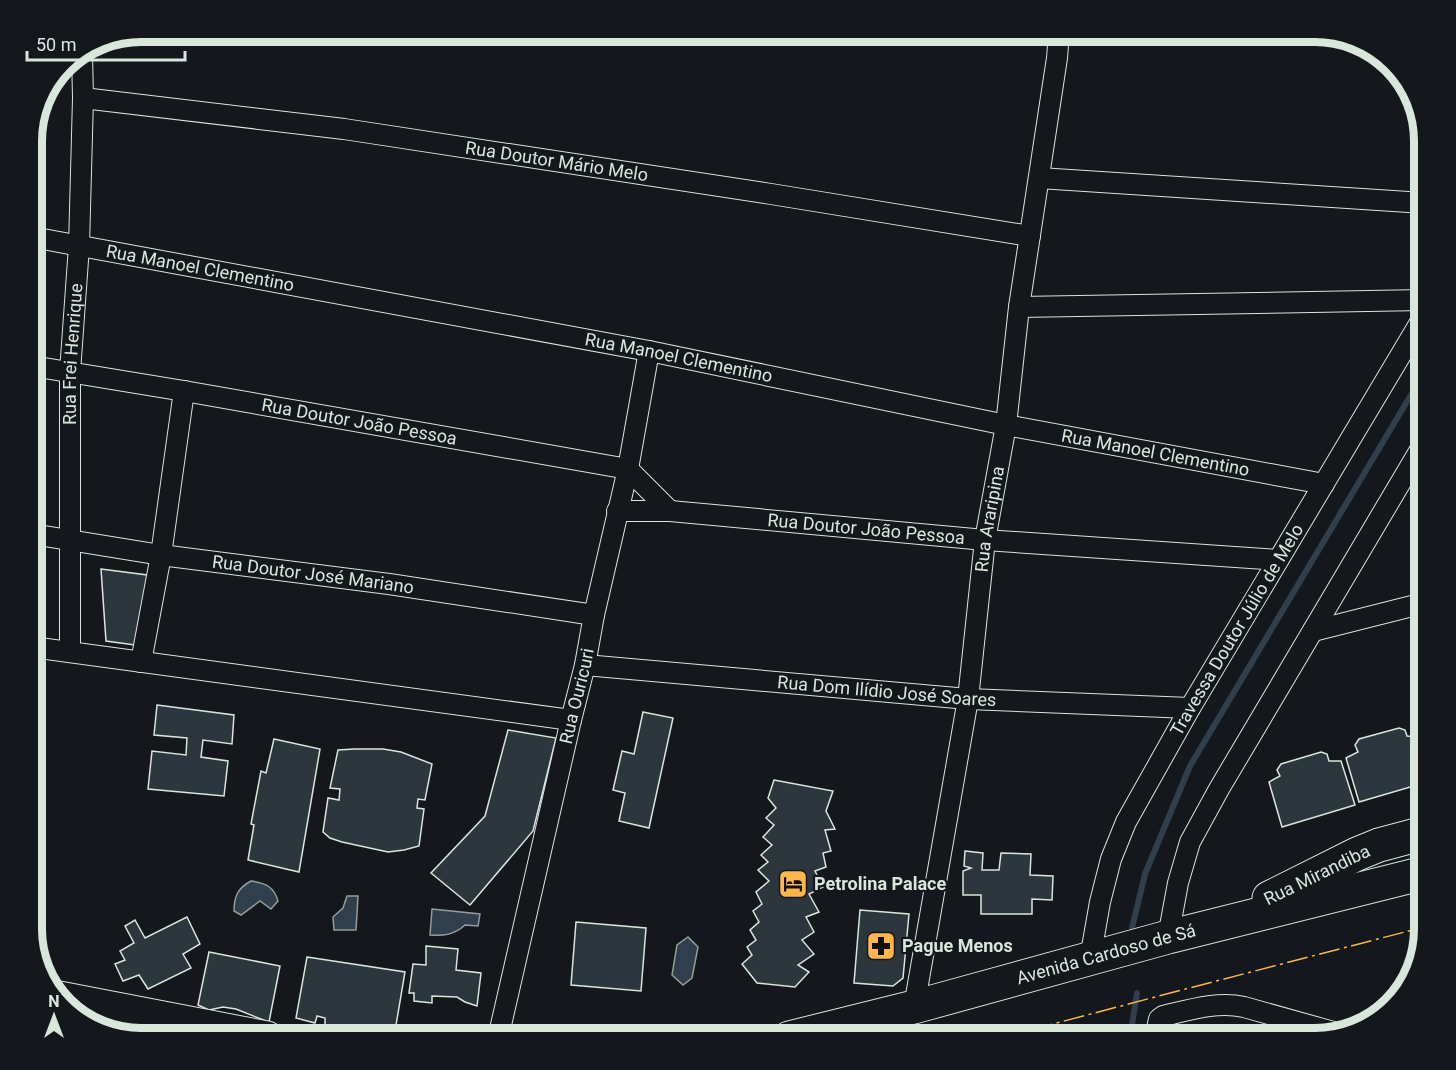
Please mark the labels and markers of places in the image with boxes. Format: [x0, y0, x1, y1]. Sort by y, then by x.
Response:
hotel icon: Petrolina Palace [777, 868, 809, 900]
place label: Petrolina Palace [814, 873, 946, 894]
pharmacy icon: Pague Menos [865, 930, 897, 962]
place label: Pague Menos [902, 935, 1013, 956]

